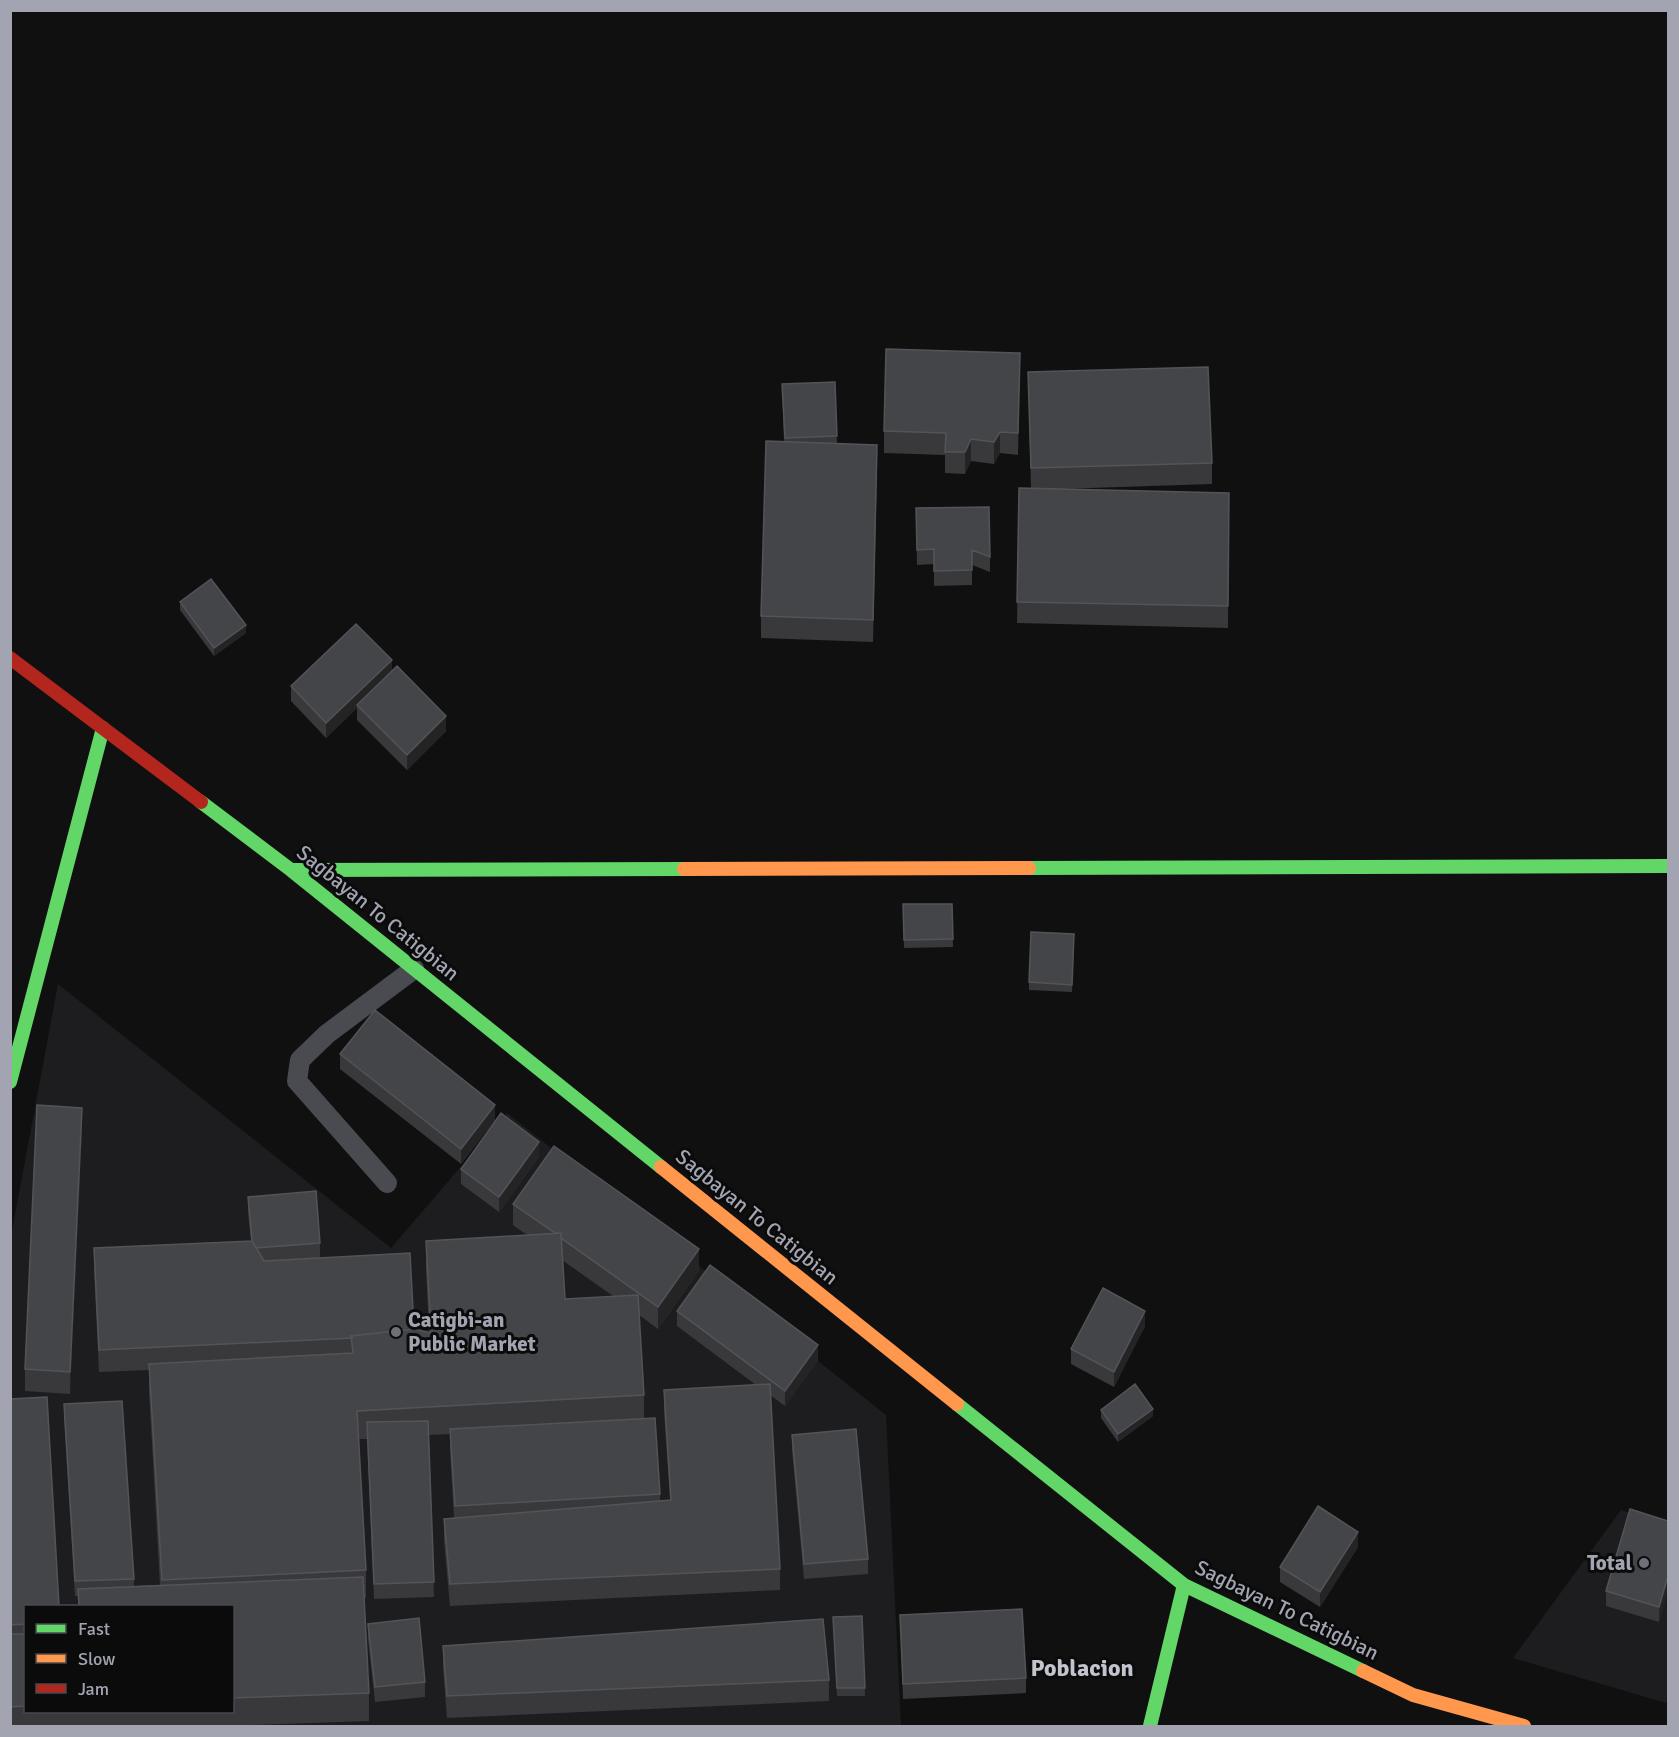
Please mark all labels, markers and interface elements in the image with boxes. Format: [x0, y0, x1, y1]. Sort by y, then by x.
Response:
street label: Sagbayan To Catigbian [292, 840, 464, 986]
street label: Sagbayan To Catigbian [671, 1144, 843, 1290]
place label: Catigbi-an Public Market [408, 1307, 536, 1357]
marker: Catigbi-an Public Market [389, 1325, 403, 1339]
place label: Total [1587, 1550, 1632, 1576]
street label: Sagbayan To Catigbian [1191, 1554, 1383, 1666]
marker: Total [1637, 1556, 1651, 1570]
legend [24, 1605, 234, 1713]
text: Fast [78, 1618, 110, 1640]
text: Slow [78, 1648, 115, 1670]
district label: Poblacion [1030, 1653, 1134, 1683]
text: Jam [78, 1678, 109, 1700]

